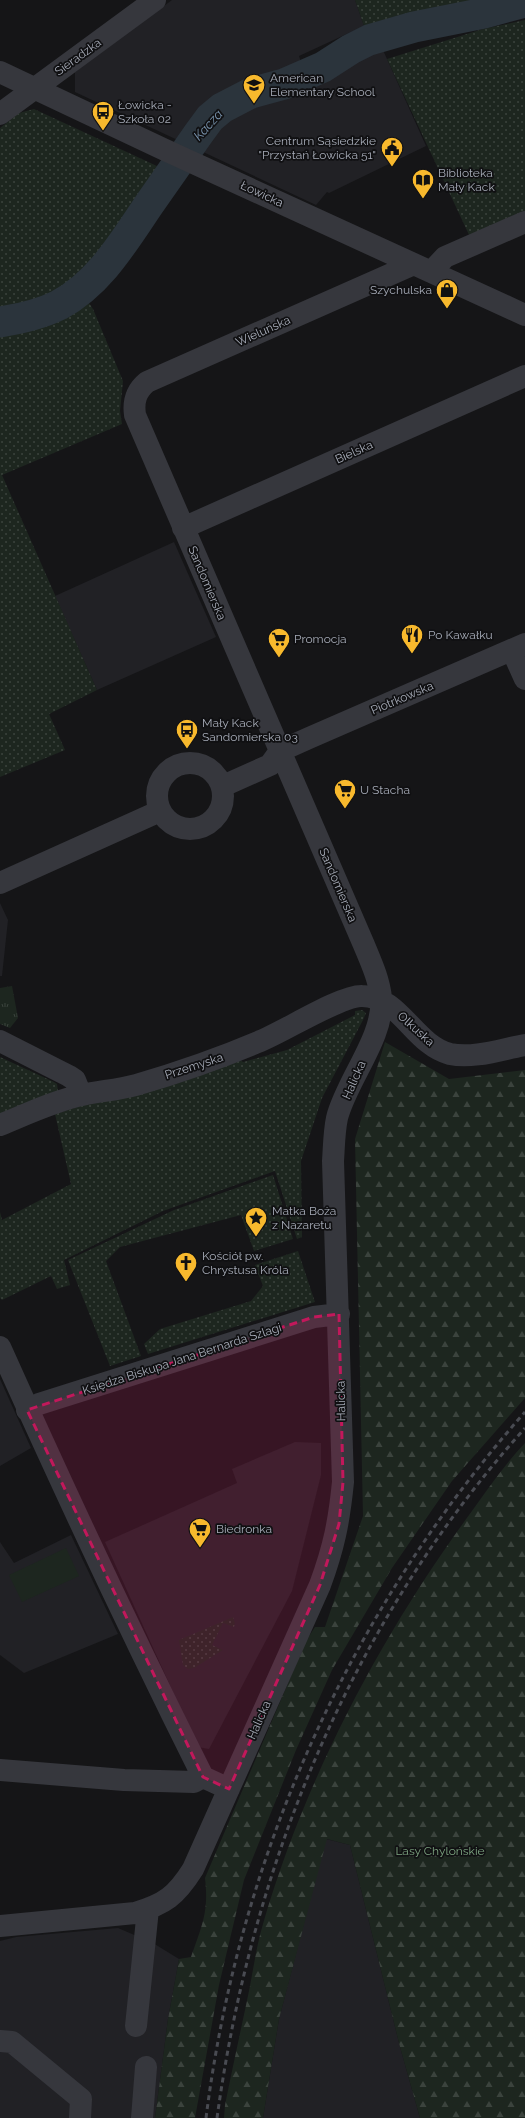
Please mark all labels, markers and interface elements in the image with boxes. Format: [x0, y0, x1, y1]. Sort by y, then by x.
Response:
street label: Sieradzka [52, 35, 104, 79]
place label: American Elementary School [270, 71, 376, 99]
school or university icon: American Elementary School [241, 72, 267, 105]
place label: Łowicka - Szkoła 02 [118, 98, 172, 126]
bus stop icon: Łowicka - Szkoła 02 [90, 99, 116, 132]
water label: Kacza [190, 106, 226, 143]
place label: Centrum Sąsiedzkie "Przystań Łowicka 51" [258, 134, 376, 162]
public building icon: Centrum Sąsiedzkie "Przystań Łowicka 51" [379, 135, 405, 168]
place label: Biblioteka Mały Kack [438, 166, 495, 194]
library icon: Biblioteka Mały Kack [410, 167, 436, 200]
street label: Łowicka [238, 178, 286, 210]
shop icon: Szychulska [434, 277, 460, 310]
place label: Szychulska [370, 283, 432, 297]
street label: Wieluńska [234, 313, 292, 349]
street label: Bielska [333, 438, 375, 466]
street label: Sandomierska [185, 544, 229, 622]
restaurant icon: Po Kawałku [399, 622, 425, 655]
supermarket icon: Promocja [266, 626, 292, 659]
place label: Po Kawałku [428, 628, 493, 642]
place label: Promocja [294, 632, 347, 646]
street label: Piotrkowska [369, 679, 435, 717]
place label: Mały Kack Sandomierska 03 [202, 716, 298, 744]
bus stop icon: Mały Kack Sandomierska 03 [174, 717, 200, 750]
supermarket icon: U Stacha [332, 777, 358, 810]
place label: U Stacha [360, 783, 410, 797]
street label: Sandomierska [316, 846, 360, 924]
street label: Olkuska [395, 1009, 437, 1049]
street label: Przemyska [163, 1050, 225, 1082]
street label: Halicka [339, 1059, 369, 1101]
place label: Matka Boża z Nazaretu [272, 1204, 336, 1232]
place icon: Matka Boża z Nazaretu [243, 1205, 269, 1238]
place label: Kościół pw. Chrystusa Króla [202, 1249, 289, 1277]
church icon: Kościół pw. Chrystusa Króla [173, 1250, 199, 1283]
street label: Księdza Biskupa Jana Bernarda Szlagi [81, 1320, 283, 1398]
street label: Halicka [334, 1381, 348, 1421]
supermarket icon: Biedronka [187, 1516, 213, 1549]
place label: Biedronka [216, 1522, 272, 1536]
street label: Halicka [244, 1699, 274, 1741]
park label: Lasy Chylońskie [395, 1844, 485, 1858]

